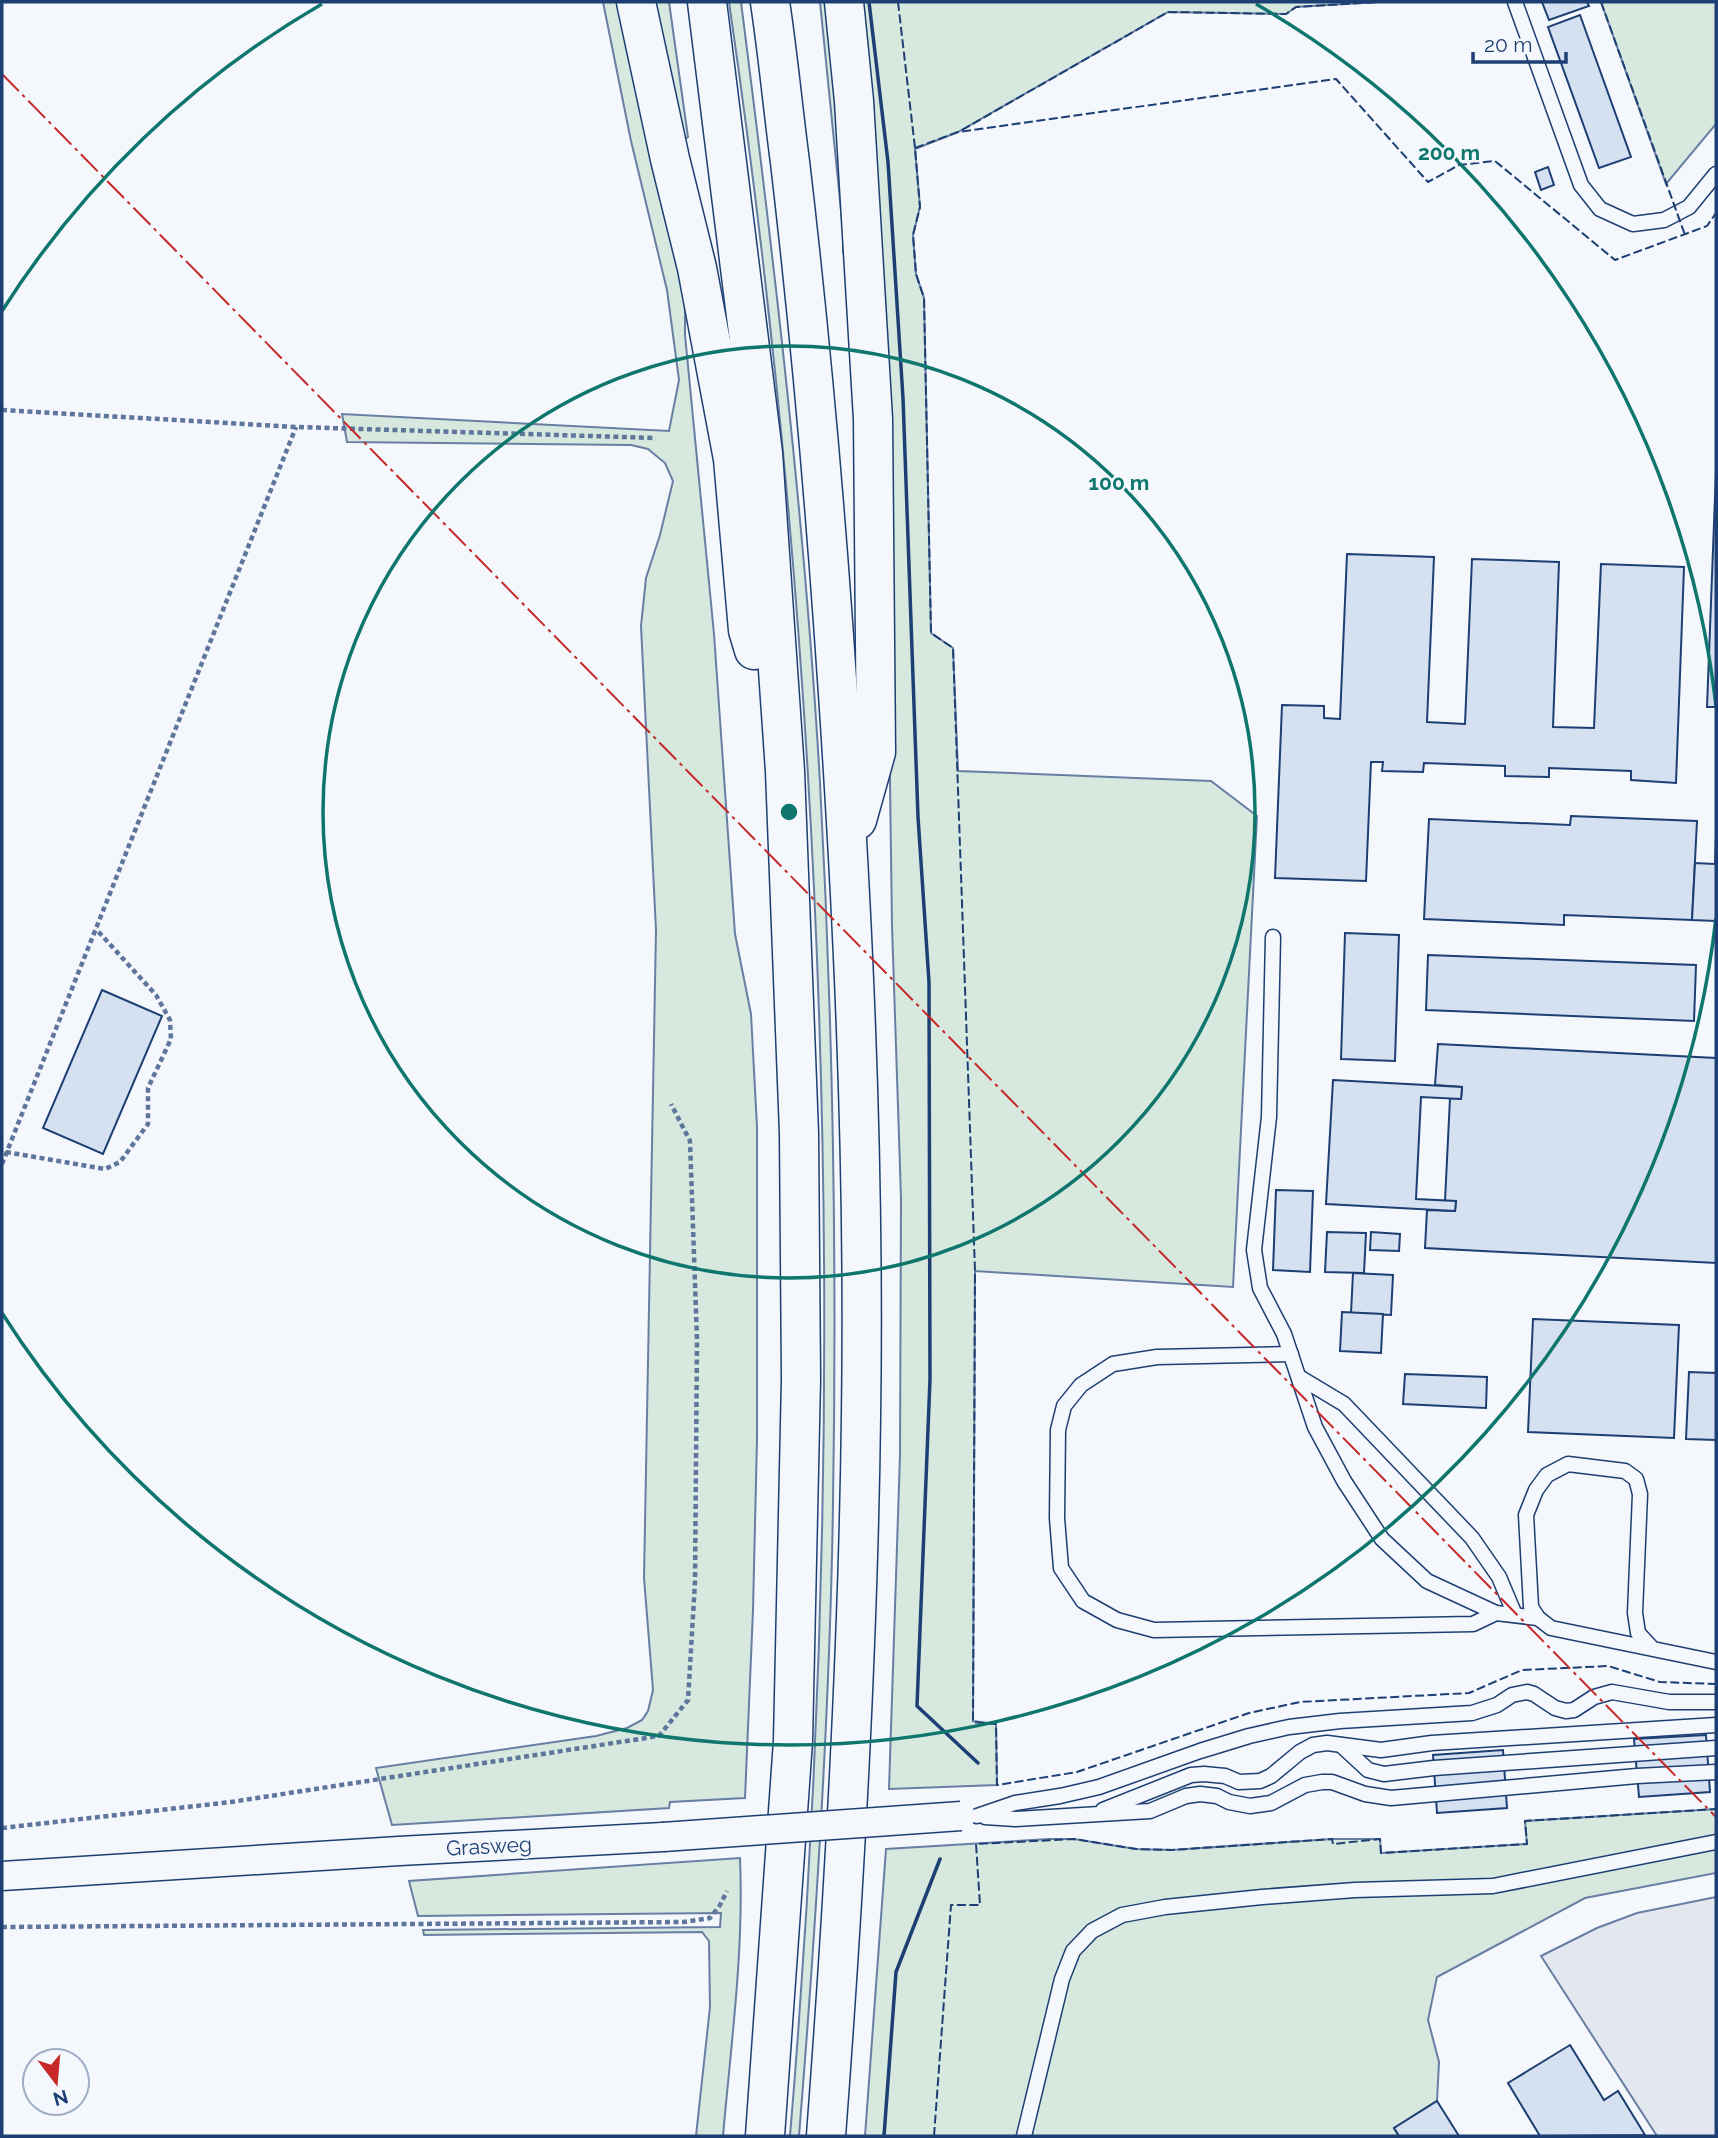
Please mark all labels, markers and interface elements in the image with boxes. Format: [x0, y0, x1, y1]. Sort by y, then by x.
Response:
scale bar [1473, 21, 1566, 65]
text: 20 m [1484, 32, 1532, 57]
text: 200 m [1418, 140, 1480, 165]
text: 100 m [1089, 470, 1149, 495]
centre of rings [777, 800, 801, 824]
street label: Grasweg [446, 1831, 532, 1861]
north arrow [21, 2047, 91, 2117]
text: N [51, 2086, 71, 2111]

